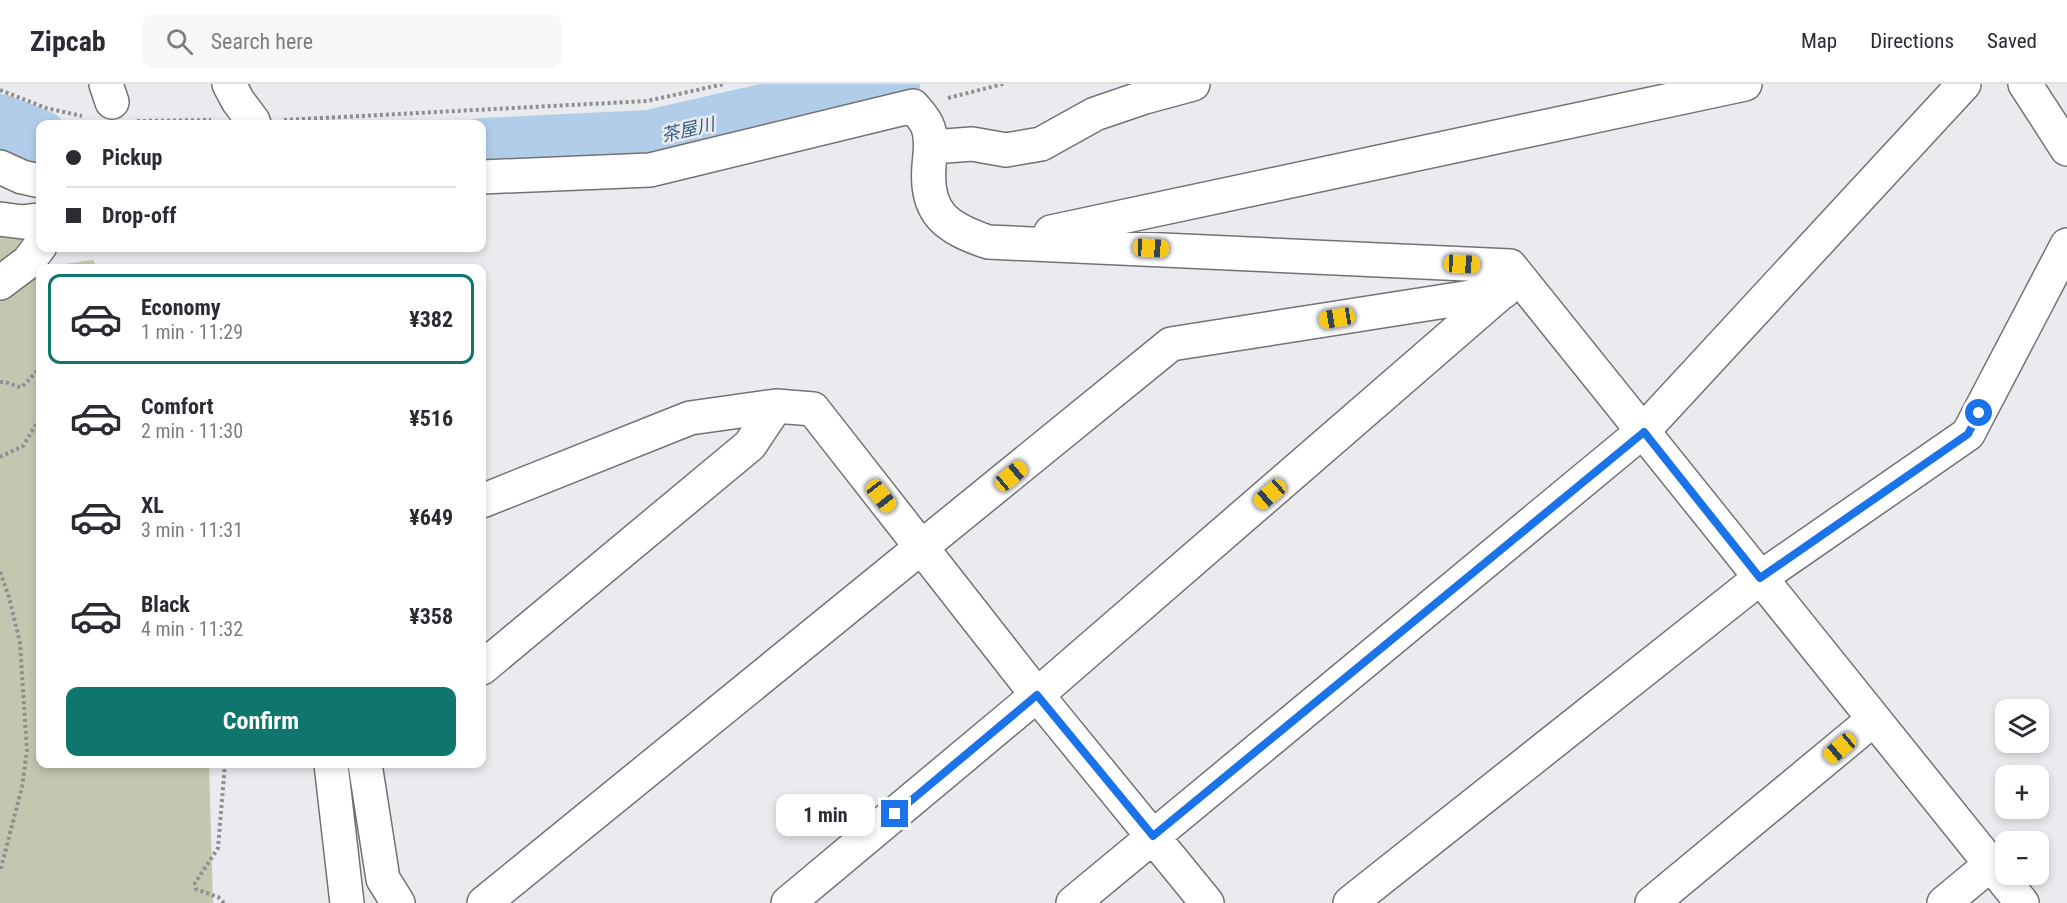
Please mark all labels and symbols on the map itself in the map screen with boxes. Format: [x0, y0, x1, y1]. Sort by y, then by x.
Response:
water label: 茶屋川 [659, 113, 719, 146]
car [1133, 238, 1169, 258]
car [1444, 254, 1480, 274]
car [1318, 306, 1356, 330]
route start [1965, 399, 1992, 426]
car [991, 458, 1031, 494]
car [1251, 475, 1289, 513]
car [863, 476, 899, 516]
car [1820, 730, 1860, 766]
callout: 1 min [775, 793, 874, 835]
route end [881, 800, 908, 827]

